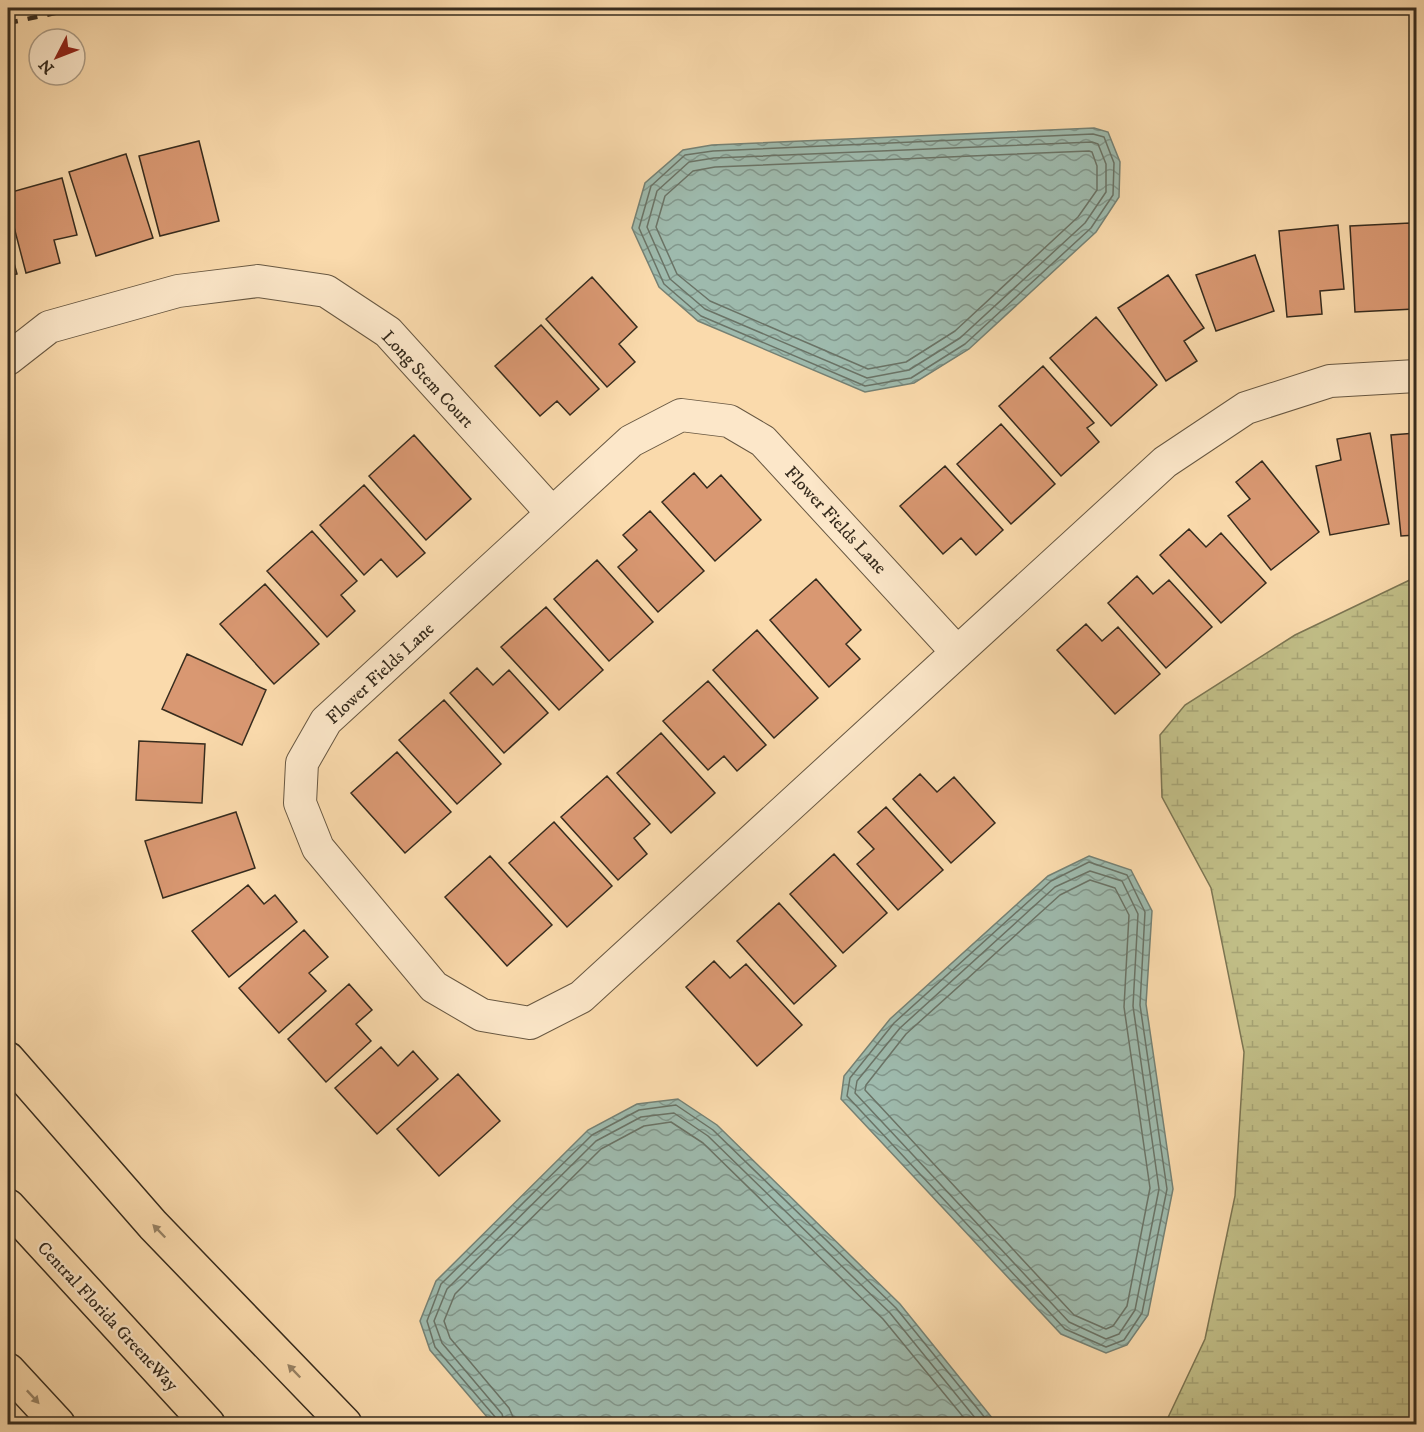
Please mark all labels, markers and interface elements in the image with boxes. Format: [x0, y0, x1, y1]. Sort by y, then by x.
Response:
north arrow [27, 27, 87, 87]
text: N [35, 55, 58, 78]
street label: Long Stem Court [376, 326, 478, 433]
street label: Flower Fields Lane [780, 462, 891, 579]
street label: Flower Fields Lane [322, 618, 439, 729]
one-way arrow [152, 1224, 166, 1238]
street label: Central Florida GreeneWay [32, 1237, 183, 1396]
one-way arrow [287, 1364, 301, 1379]
one-way arrow [26, 1390, 40, 1405]

